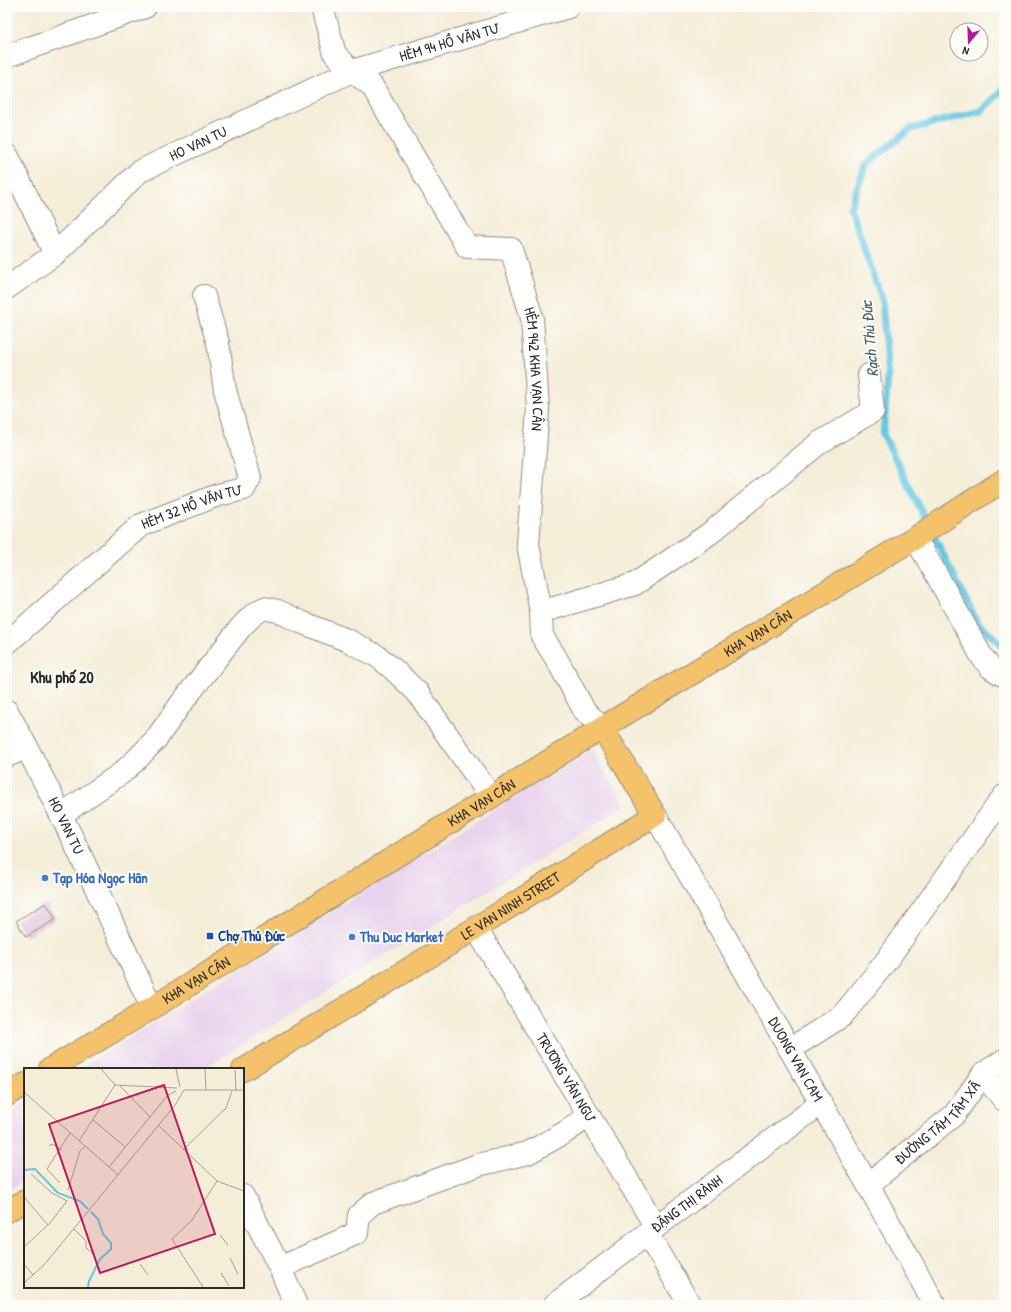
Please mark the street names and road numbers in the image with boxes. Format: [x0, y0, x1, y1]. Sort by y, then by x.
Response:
street label: HẺM 94 HỒ VĂN TƯ [397, 17, 502, 66]
street label: HO VAN TU [166, 121, 230, 166]
street label: HẺM 942 KHA VẠN CÂN [519, 304, 549, 432]
street label: HẺM 32 HỒ VĂN TƯ [138, 479, 244, 534]
street label: KHA VẠN CÂN [719, 604, 796, 662]
street label: KHA VẠN CÂN [443, 773, 519, 832]
street label: HO VAN TU [44, 793, 89, 858]
street label: LE VAN NINH STREET [457, 866, 565, 945]
street label: KHA VẠN CÂN [158, 951, 234, 1009]
street label: DUONG VAN CAM [764, 1013, 829, 1105]
street label: TRƯƠNG VĂN NGƯ [531, 1029, 602, 1126]
street label: ĐƯỜNG TÂM TÂM XÃ [890, 1076, 986, 1169]
street label: ĐẶNG THỊ RÀNH [647, 1170, 727, 1237]

